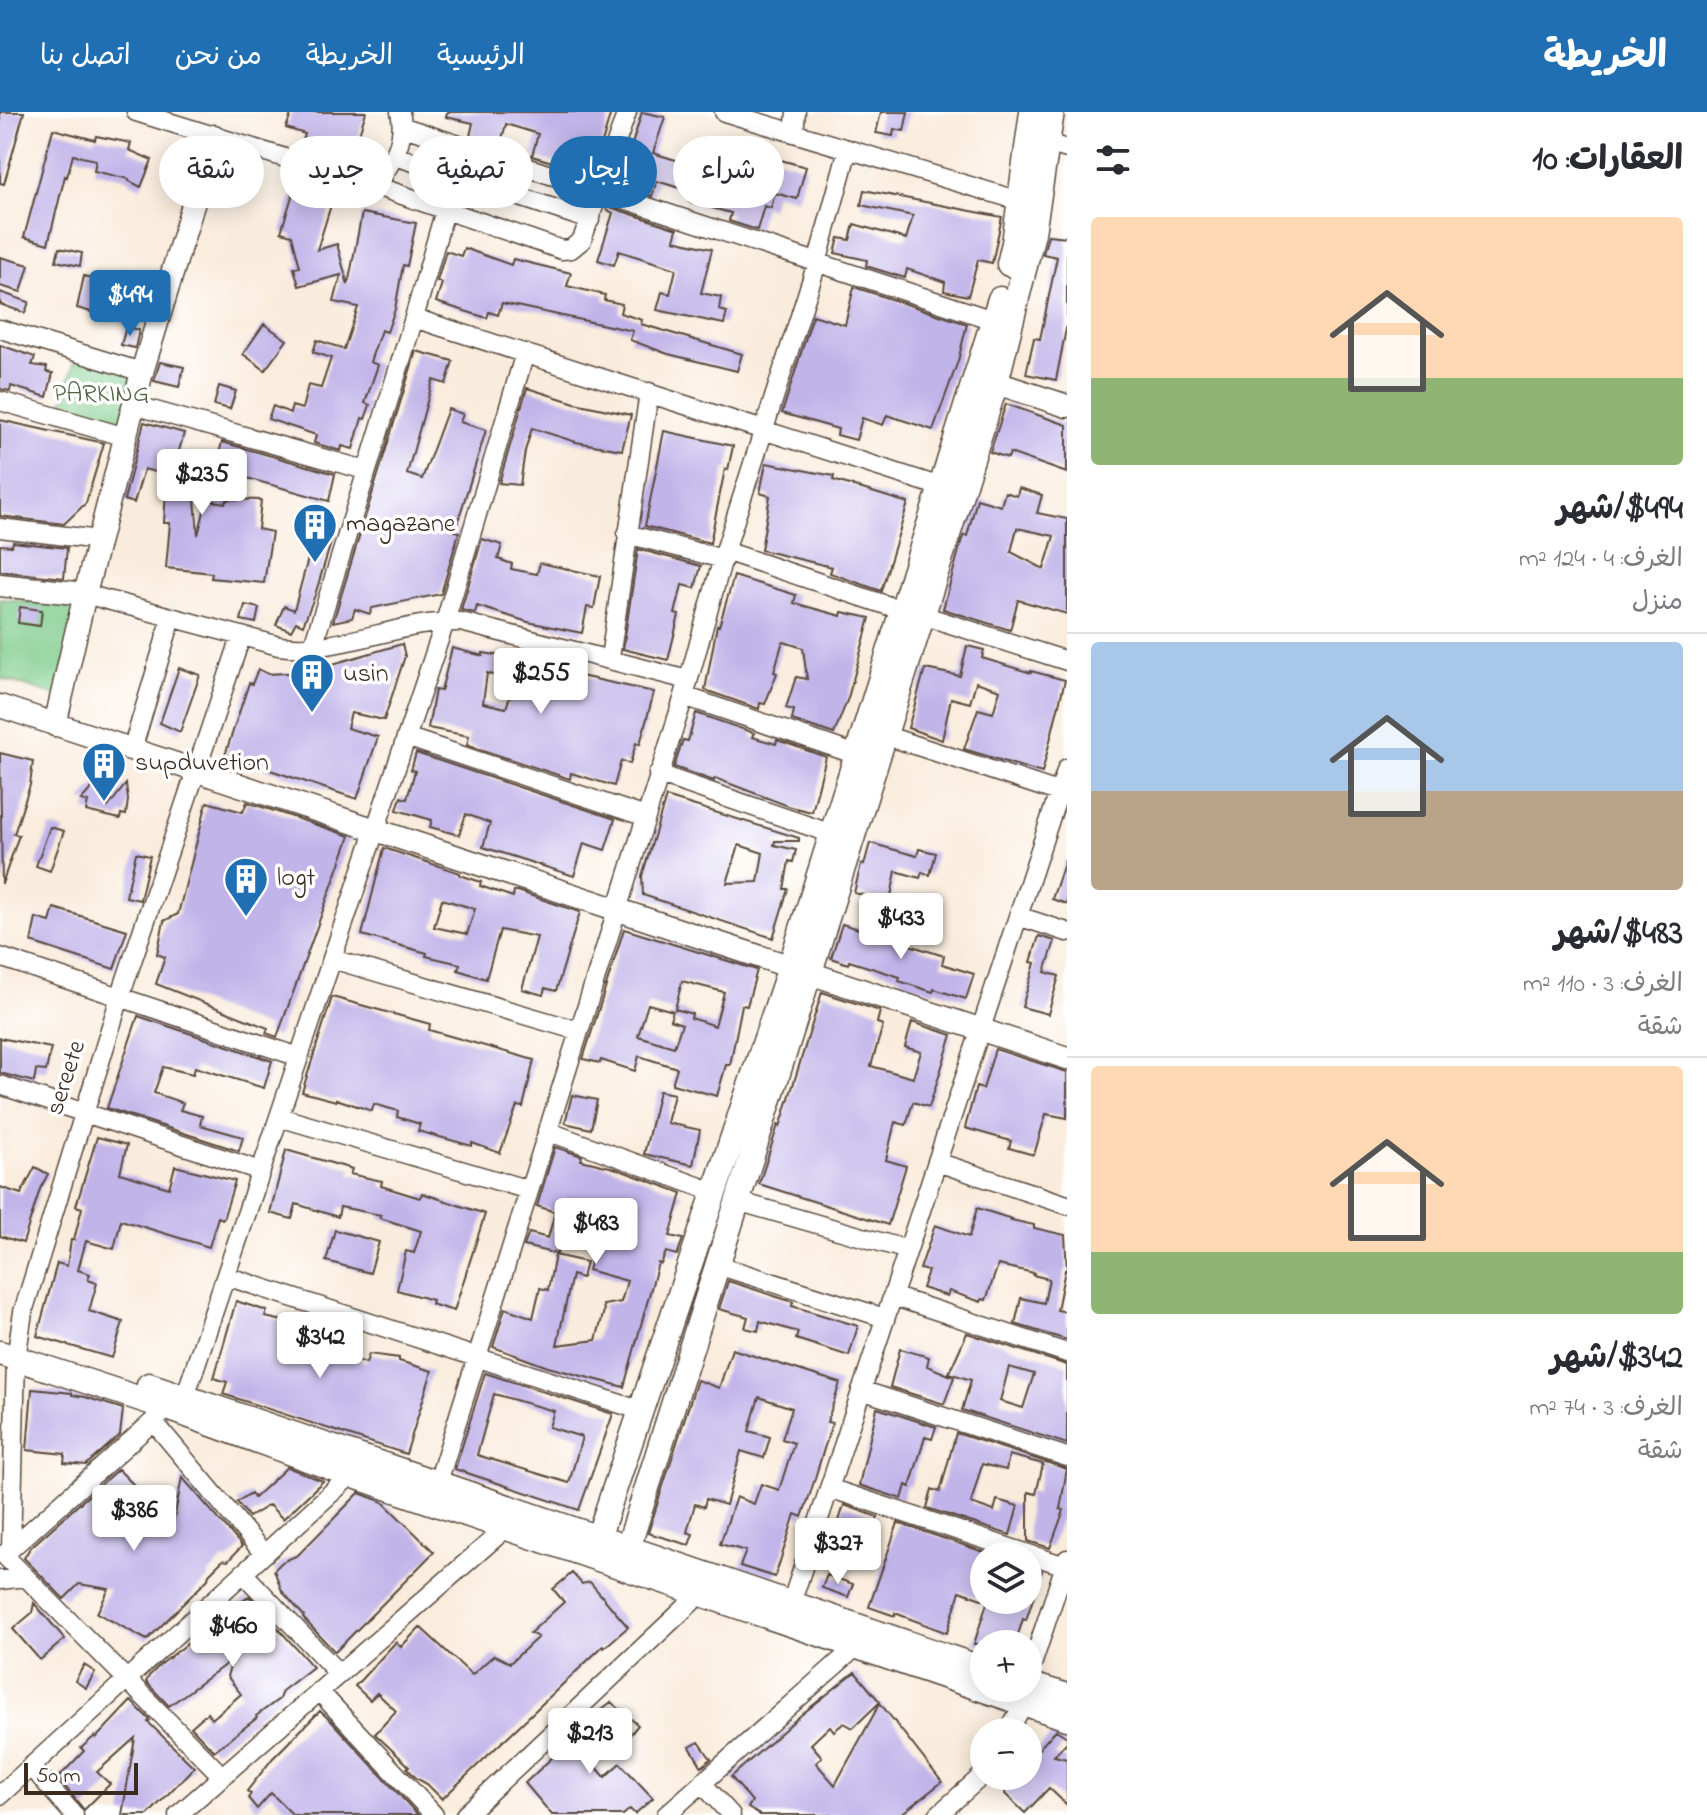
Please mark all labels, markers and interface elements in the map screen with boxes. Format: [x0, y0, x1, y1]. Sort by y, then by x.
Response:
text: الخريطة [1543, 30, 1667, 86]
text: اتصل بنا [40, 37, 131, 78]
text: من نحن [175, 37, 262, 78]
text: الخريطة [306, 37, 393, 78]
text: الرئيسية [437, 37, 525, 78]
chip: شقة [159, 136, 264, 208]
chip: جديد [280, 136, 393, 208]
chip: تصفية [409, 136, 533, 208]
chip: إيجار [549, 136, 657, 208]
chip: شراء [673, 136, 784, 208]
text: العقارات: 10 [1532, 136, 1683, 186]
icon: filters [1091, 138, 1135, 182]
icon: home [1315, 269, 1459, 413]
pin: $494 [83, 270, 177, 338]
text: $494 [108, 277, 152, 315]
park label: PARKING [53, 376, 149, 414]
pin: $235 [155, 449, 249, 517]
text: $235 [175, 456, 229, 494]
text: $494/شهر [1557, 485, 1683, 535]
building icon: magazane [291, 501, 339, 564]
place label: magazane [346, 506, 456, 544]
text: الغرف: 4 · 124 m² [1519, 541, 1683, 579]
text: منزل [1632, 584, 1683, 622]
pin: $255 [494, 648, 588, 716]
building icon: usin [288, 651, 336, 714]
text: $255 [512, 655, 570, 693]
place label: usin [343, 656, 389, 694]
icon: home [1315, 694, 1459, 838]
building icon: supduvetion [80, 740, 128, 803]
place label: supduvetion [135, 745, 269, 783]
building icon: logt [222, 855, 270, 918]
place label: logt [277, 860, 316, 898]
pin: $433 [854, 893, 948, 961]
text: $433 [877, 900, 925, 938]
text: $483/شهر [1555, 910, 1683, 960]
text: الغرف: 3 · 110 m² [1523, 966, 1683, 1004]
text: شقة [1638, 1009, 1683, 1047]
street label: sereete [37, 1035, 97, 1120]
icon: home [1315, 1118, 1459, 1262]
pin: $483 [549, 1198, 643, 1266]
text: $483 [573, 1205, 619, 1243]
pin: $342 [273, 1312, 367, 1380]
text: $342 [295, 1319, 345, 1357]
text: $342/شهر [1550, 1334, 1683, 1384]
text: الغرف: 3 · 74 m² [1529, 1390, 1683, 1428]
text: شقة [1638, 1433, 1683, 1471]
pin: $386 [87, 1485, 181, 1553]
text: $386 [110, 1492, 158, 1530]
pin: $327 [791, 1518, 885, 1586]
text: $327 [813, 1525, 863, 1563]
map controls [970, 1542, 1042, 1790]
button: layers [970, 1542, 1042, 1614]
pin: $460 [186, 1601, 280, 1669]
text: $460 [208, 1608, 258, 1646]
button: + [970, 1630, 1042, 1702]
pin: $213 [543, 1708, 637, 1776]
text: $213 [566, 1715, 614, 1753]
button: − [970, 1718, 1042, 1790]
scale bar [24, 1759, 138, 1795]
text: 50 m [36, 1761, 81, 1793]

